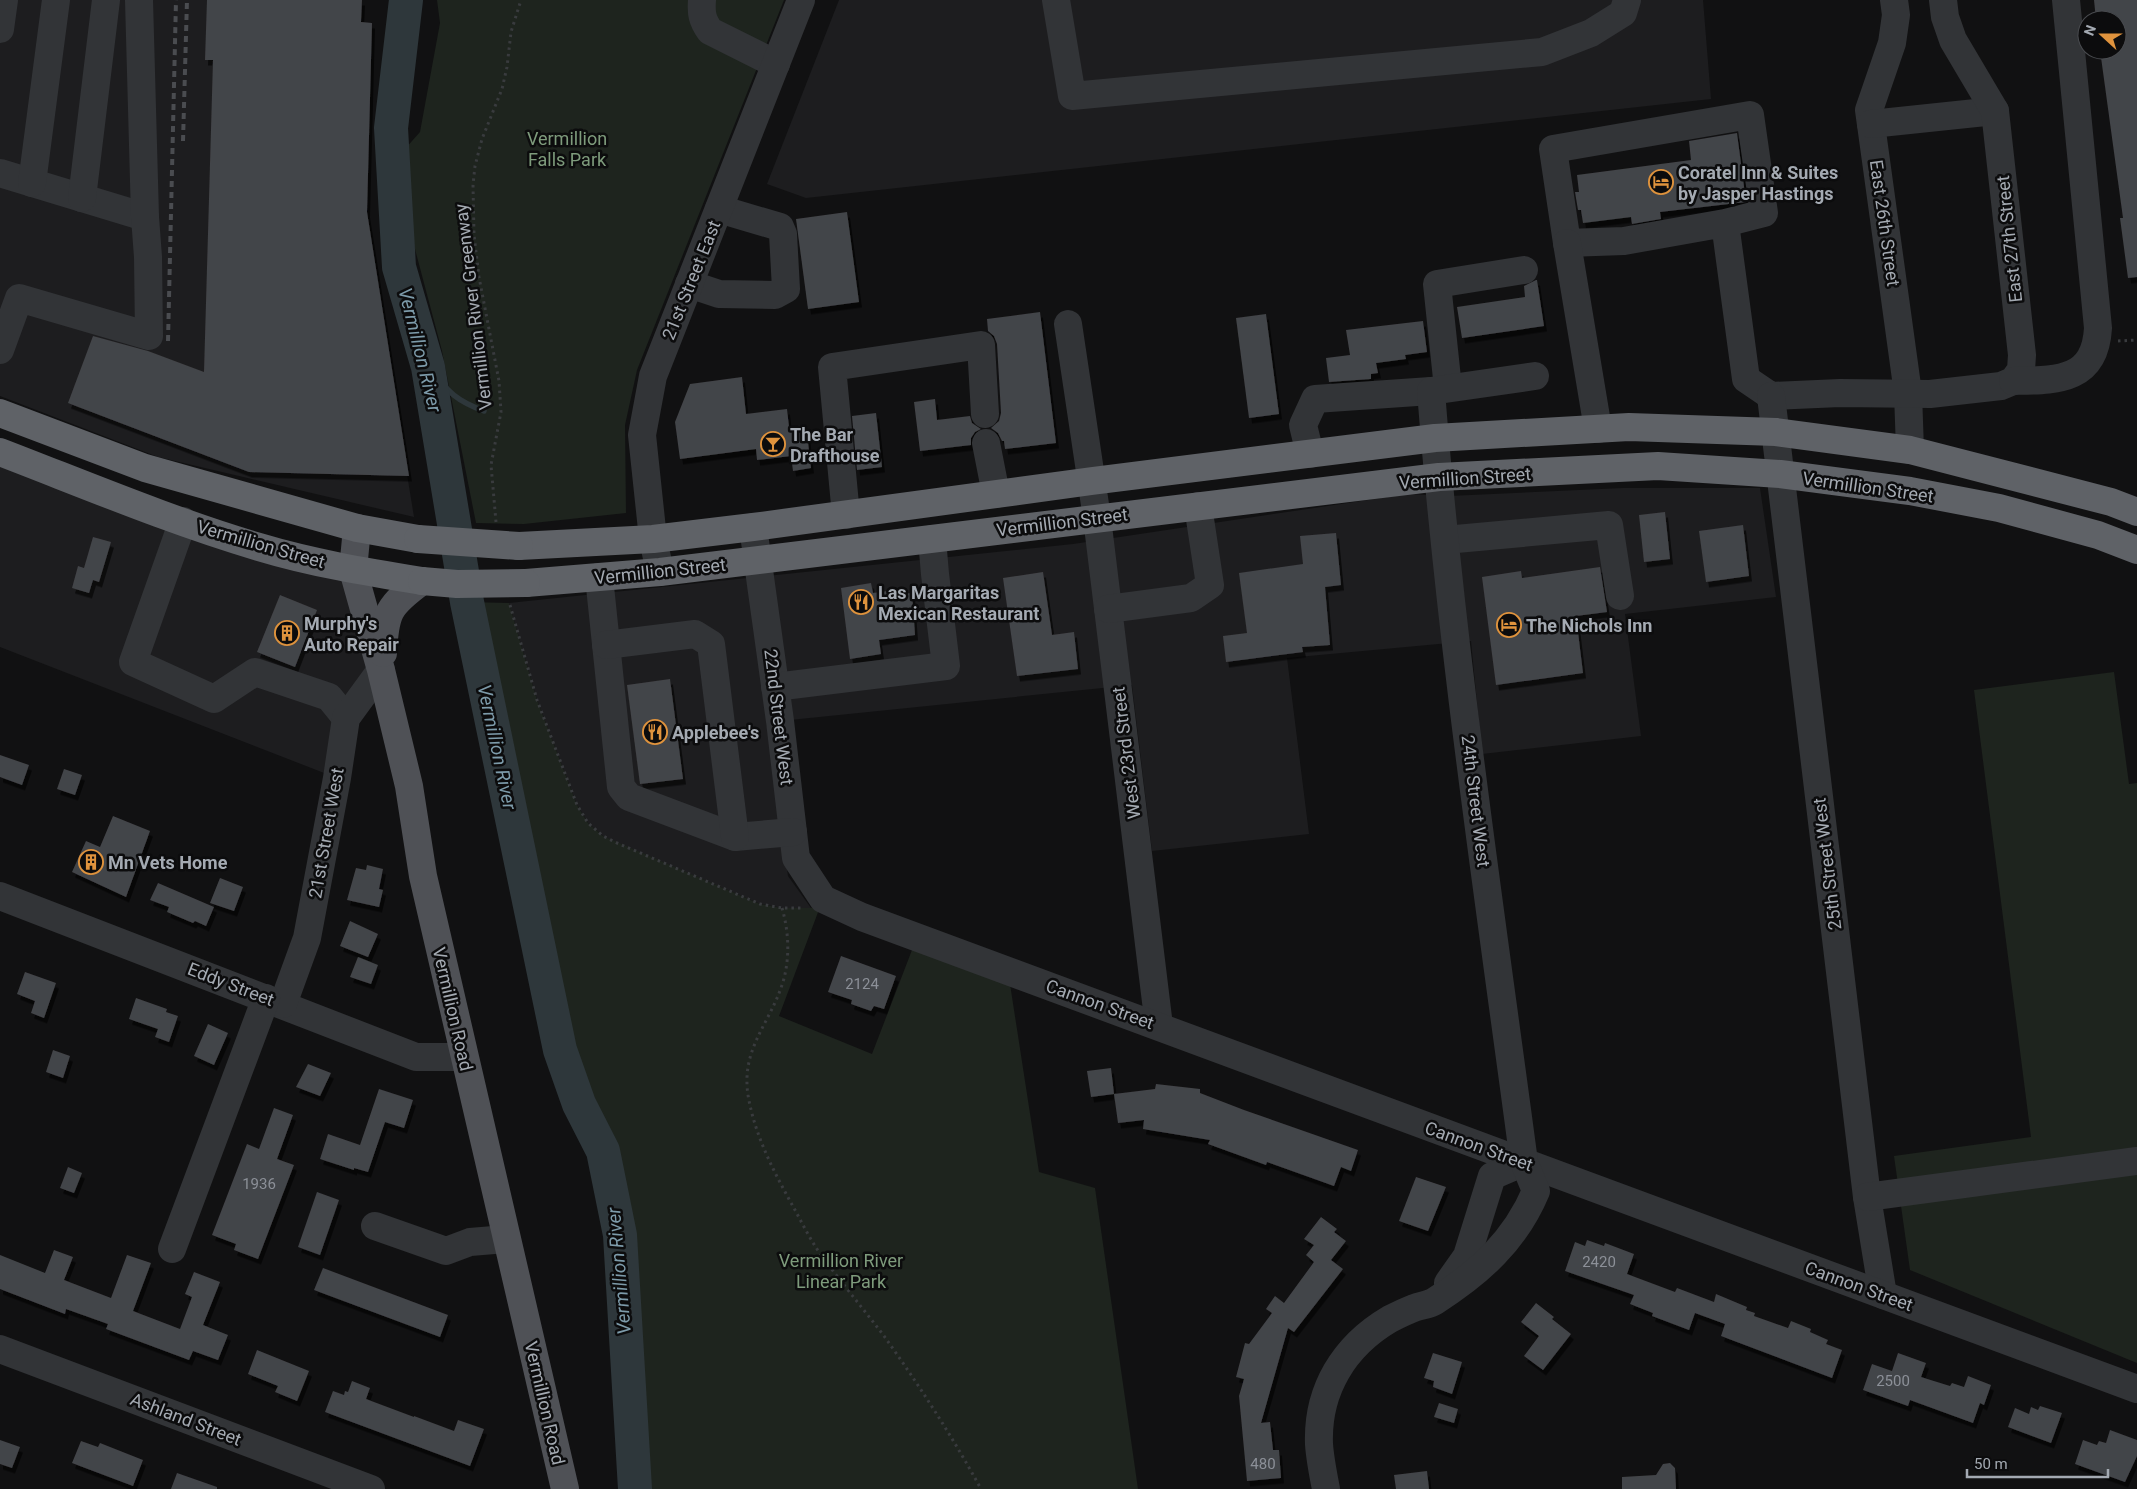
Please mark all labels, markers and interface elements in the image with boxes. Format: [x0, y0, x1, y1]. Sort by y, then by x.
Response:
north arrow [2077, 10, 2127, 60]
text: N [2081, 23, 2099, 38]
park label: Vermillion Falls Park [527, 128, 607, 170]
street label: East 26th Street [1866, 158, 1904, 288]
place label: Coratel Inn & Suites by Jasper Hastings [1678, 162, 1838, 204]
hotel icon: Coratel Inn & Suites by Jasper Hastings [1648, 169, 1674, 195]
street label: East 27th Street [1992, 174, 2026, 304]
street label: Vermillion River Greenway [450, 202, 496, 411]
street label: 21st Street East [657, 217, 725, 343]
water label: Vermillion River [393, 285, 447, 415]
place label: The Bar Drafthouse [790, 424, 880, 466]
bar icon: The Bar Drafthouse [760, 431, 786, 457]
street label: Vermillion Street [1398, 463, 1532, 493]
street label: Vermillion Street [1801, 467, 1935, 507]
street label: Vermillion Street [995, 504, 1129, 540]
street label: Vermillion Street [195, 516, 328, 572]
street label: Vermillion Street [593, 554, 727, 588]
place label: Las Margaritas Mexican Restaurant [878, 582, 1039, 624]
restaurant icon: Las Margaritas Mexican Restaurant [848, 589, 874, 615]
hotel icon: The Nichols Inn [1496, 612, 1522, 638]
place label: Murphy's Auto Repair [304, 613, 399, 655]
place label: The Nichols Inn [1526, 615, 1652, 636]
building icon: Murphy's Auto Repair [274, 620, 300, 646]
street label: 22nd Street West [760, 648, 798, 786]
water label: Vermillion River [473, 682, 522, 812]
street label: West 23rd Street [1107, 686, 1145, 820]
restaurant icon: Applebee's [642, 719, 668, 745]
place label: Applebee's [672, 722, 759, 743]
street label: 24th Street West [1457, 734, 1495, 868]
street label: 21st Street West [304, 766, 348, 900]
street label: 25th Street West [1808, 797, 1846, 931]
building icon: Mn Vets Home [78, 849, 104, 875]
place label: Mn Vets Home [108, 852, 228, 873]
street label: Vermillion Road [429, 945, 477, 1073]
street label: Eddy Street [185, 958, 277, 1010]
house number: 2124 [845, 975, 879, 993]
street label: Cannon Street [1043, 975, 1157, 1033]
street label: Cannon Street [1422, 1117, 1536, 1175]
house number: 1936 [242, 1175, 276, 1193]
water label: Vermillion River [602, 1206, 636, 1335]
park label: Vermillion River Linear Park [779, 1250, 903, 1292]
house number: 2420 [1582, 1253, 1616, 1271]
street label: Cannon Street [1802, 1257, 1916, 1315]
street label: Vermillion Road [521, 1339, 569, 1467]
house number: 2500 [1876, 1372, 1910, 1390]
street label: Ashland Street [128, 1388, 245, 1450]
scale bar [1967, 1446, 2108, 1478]
house number: 480 [1250, 1455, 1276, 1473]
text: 50 m [1974, 1455, 2008, 1473]

